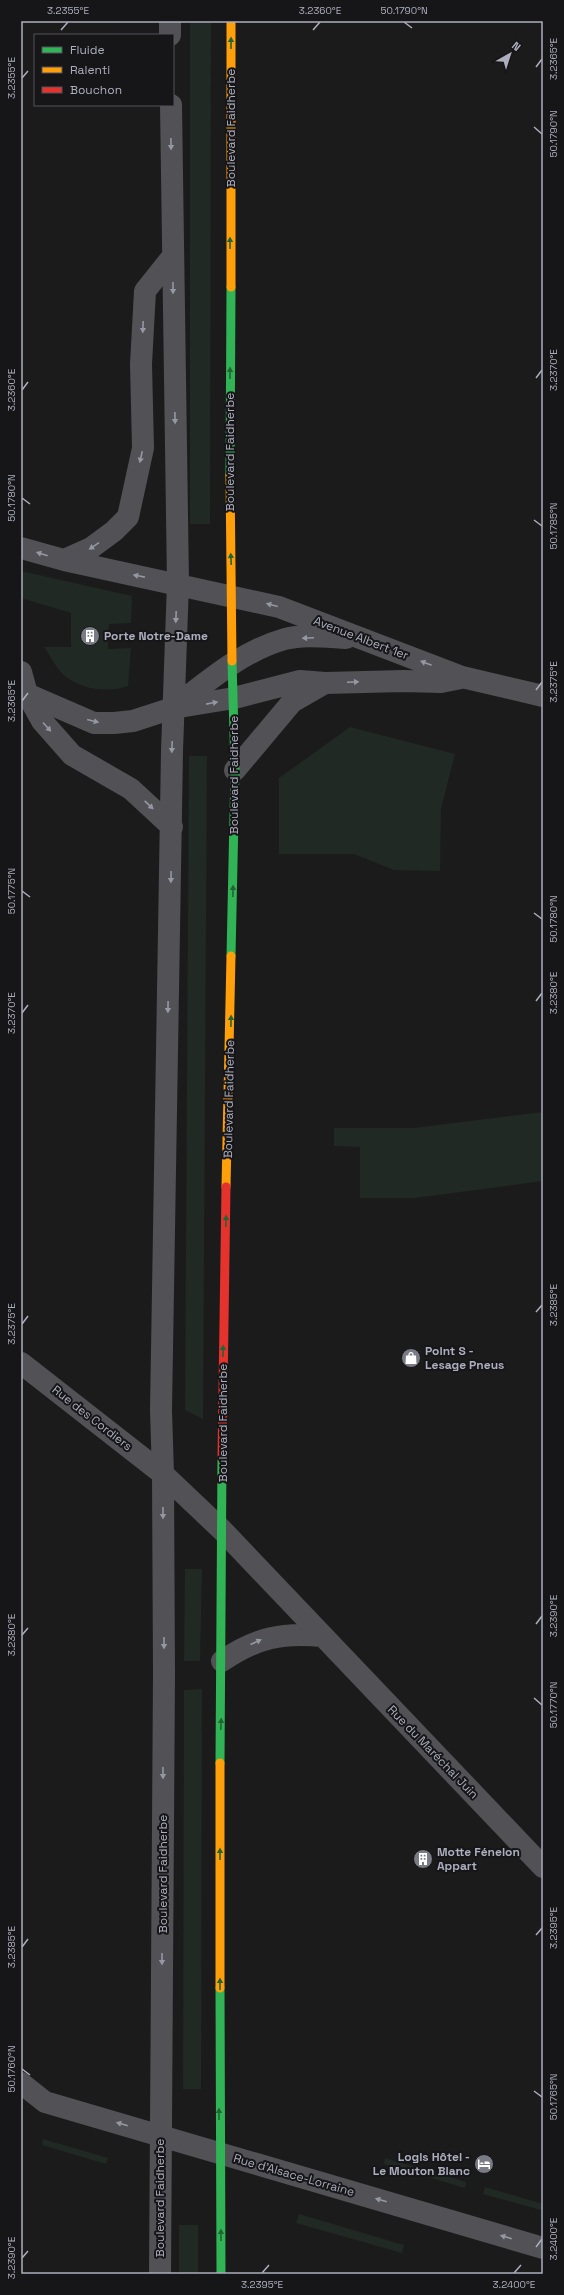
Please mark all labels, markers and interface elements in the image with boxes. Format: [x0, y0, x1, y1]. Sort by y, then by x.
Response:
text: 3.2355°E [47, 4, 89, 17]
text: 3.2360°E [299, 4, 342, 17]
text: 50.1790°N [380, 4, 428, 17]
legend [34, 34, 174, 106]
north arrow [490, 34, 530, 74]
one-way arrow [228, 36, 234, 49]
text: N [509, 38, 524, 54]
text: 3.2365°E [547, 38, 560, 80]
text: Fluide [70, 42, 105, 58]
text: 3.2355°E [5, 57, 18, 99]
text: Ralenti [70, 62, 110, 78]
street label: Boulevard Faidherbe [223, 69, 239, 187]
text: Bouchon [70, 82, 122, 98]
text: 50.1790°N [547, 110, 560, 158]
one-way arrow [168, 138, 174, 151]
one-way arrow [227, 236, 233, 249]
one-way arrow [170, 282, 176, 295]
one-way arrow [139, 321, 146, 333]
text: 3.2370°E [547, 349, 560, 391]
one-way arrow [227, 366, 233, 379]
text: 3.2360°E [5, 368, 18, 411]
street label: Boulevard Faidherbe [222, 393, 238, 511]
one-way arrow [172, 412, 178, 425]
one-way arrow [138, 451, 144, 463]
text: 50.1780°N [5, 474, 18, 522]
text: 50.1785°N [547, 503, 560, 549]
one-way arrow [88, 542, 99, 550]
one-way arrow [36, 551, 48, 557]
one-way arrow [227, 553, 234, 565]
one-way arrow [133, 572, 145, 578]
one-way arrow [266, 602, 278, 608]
one-way arrow [173, 611, 180, 623]
street label: Avenue Albert 1er [311, 613, 411, 664]
building icon: Porte Notre-Dame [79, 625, 101, 647]
place label: Porte Notre-Dame [104, 628, 208, 644]
one-way arrow [302, 634, 314, 641]
one-way arrow [420, 660, 432, 666]
text: 3.2375°E [547, 661, 560, 703]
one-way arrow [347, 679, 360, 685]
text: 3.2365°E [5, 680, 18, 722]
one-way arrow [206, 699, 218, 705]
street label: Boulevard Faidherbe [226, 716, 242, 834]
one-way arrow [87, 719, 100, 725]
one-way arrow [42, 722, 51, 732]
one-way arrow [169, 741, 175, 754]
one-way arrow [144, 801, 154, 810]
text: 50.1775°N [5, 868, 18, 914]
one-way arrow [167, 871, 174, 883]
one-way arrow [230, 884, 236, 897]
text: 50.1780°N [547, 895, 560, 943]
text: 3.2380°E [547, 971, 560, 1014]
text: 3.2370°E [5, 992, 18, 1034]
one-way arrow [165, 1001, 171, 1014]
one-way arrow [228, 1014, 234, 1027]
street label: Boulevard Faidherbe [220, 1040, 238, 1158]
one-way arrow [223, 1215, 230, 1227]
text: 3.2385°E [547, 1283, 560, 1326]
text: 3.2375°E [5, 1303, 18, 1345]
place label: Point S - Lesage Pneus [425, 1343, 504, 1373]
one-way arrow [220, 1345, 227, 1357]
shop icon: Point S - Lesage Pneus [400, 1347, 422, 1369]
street label: Boulevard Faidherbe [215, 1364, 231, 1482]
street label: Rue des Cordiers [49, 1382, 135, 1454]
one-way arrow [160, 1507, 166, 1520]
text: 3.2390°E [547, 1594, 560, 1637]
text: 3.2380°E [5, 1613, 18, 1656]
one-way arrow [161, 1637, 167, 1650]
one-way arrow [251, 1639, 262, 1645]
text: 50.1770°N [547, 1682, 560, 1728]
street label: Rue du Maréchal Juin [384, 1702, 482, 1802]
one-way arrow [217, 1718, 224, 1730]
one-way arrow [160, 1767, 166, 1780]
street label: Boulevard Faidherbe [155, 1815, 171, 1933]
place label: Motte Fénelon Appart [437, 1844, 520, 1874]
one-way arrow [217, 1847, 223, 1860]
building icon: Motte Fénelon Appart [412, 1848, 434, 1870]
text: 3.2395°E [547, 1907, 560, 1949]
text: 3.2385°E [5, 1925, 18, 1968]
one-way arrow [159, 1953, 166, 1965]
one-way arrow [217, 1977, 223, 1990]
text: 50.1760°N [5, 2045, 18, 2093]
text: 50.1765°N [547, 2074, 560, 2120]
one-way arrow [216, 2107, 222, 2120]
one-way arrow [116, 2121, 128, 2127]
street label: Boulevard Faidherbe [152, 2139, 168, 2257]
place label: Logis Hôtel - Le Mouton Blanc [373, 2149, 470, 2179]
street label: Rue d'Alsace-Lorraine [232, 2150, 356, 2200]
hotel icon: Logis Hôtel - Le Mouton Blanc [473, 2153, 495, 2175]
one-way arrow [375, 2197, 387, 2203]
text: 3.2400°E [547, 2217, 560, 2260]
one-way arrow [218, 2228, 224, 2241]
one-way arrow [499, 2234, 511, 2240]
text: 3.2390°E [5, 2236, 18, 2279]
text: 3.2395°E [241, 2278, 283, 2291]
text: 3.2400°E [493, 2278, 536, 2291]

